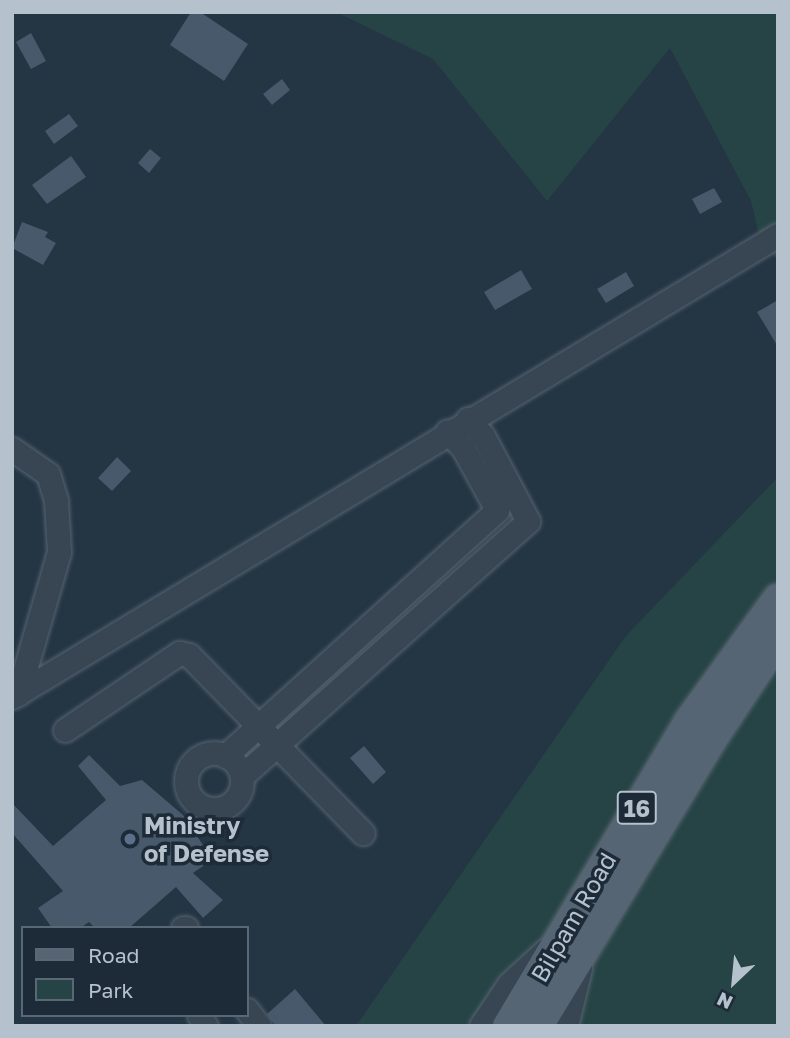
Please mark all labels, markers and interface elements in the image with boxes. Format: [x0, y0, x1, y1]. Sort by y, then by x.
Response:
road number: 16 [616, 788, 658, 828]
place label: Ministry of Defense [144, 811, 269, 867]
marker: Ministry of Defense [122, 831, 138, 847]
street label: Bilpam Road [524, 847, 622, 987]
legend [21, 926, 248, 1017]
text: Road [88, 942, 139, 968]
north arrow [699, 947, 769, 1017]
text: Park [88, 977, 133, 1003]
text: N [713, 988, 736, 1015]

